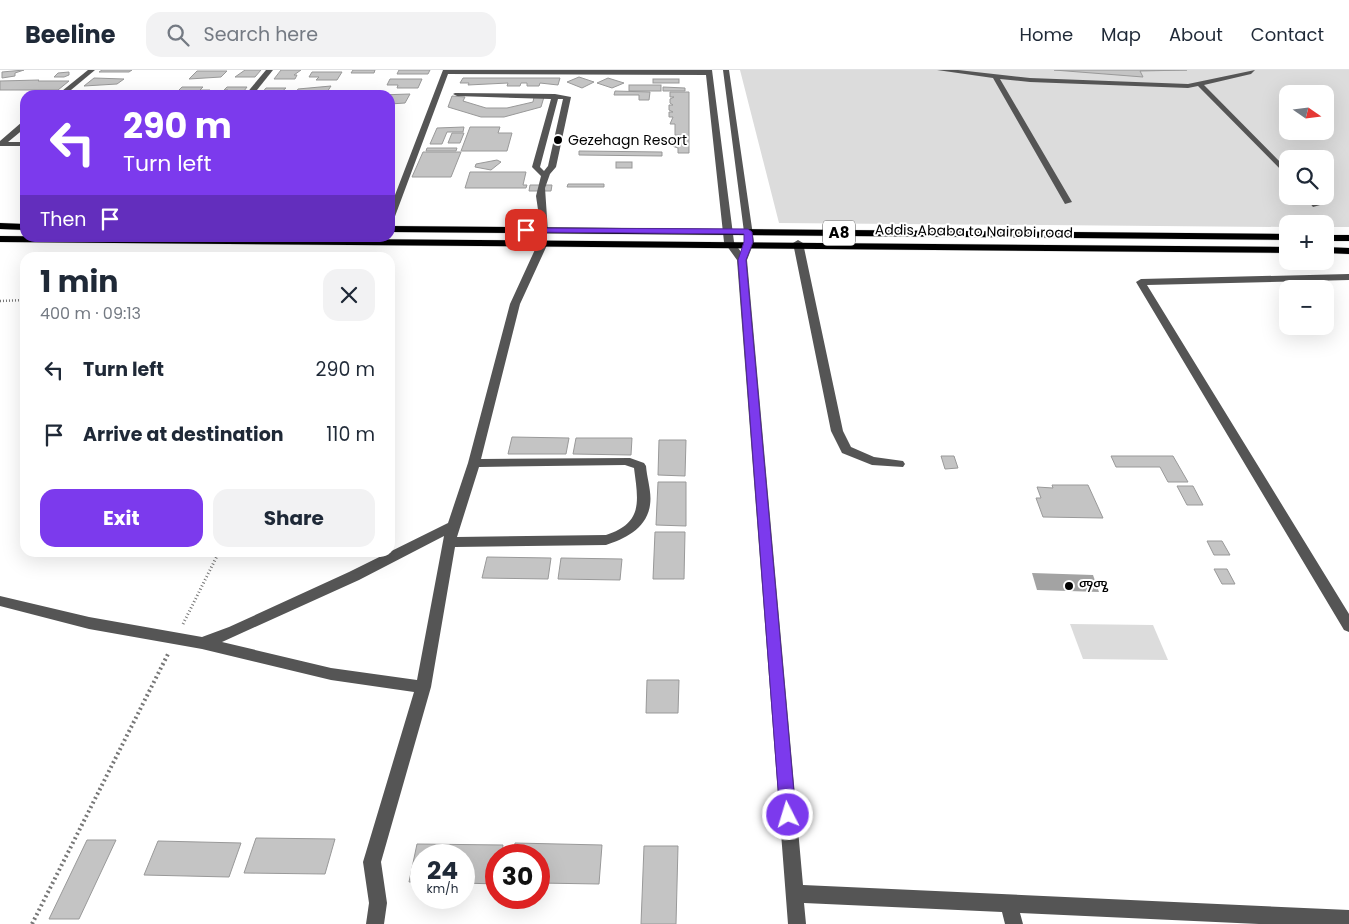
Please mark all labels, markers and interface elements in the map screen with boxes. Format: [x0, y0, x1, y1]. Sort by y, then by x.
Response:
search box [146, 12, 496, 57]
text: Beeline [25, 18, 116, 51]
icon: search [164, 21, 192, 49]
text: Search here [204, 21, 318, 48]
text: Home [1019, 22, 1073, 47]
text: Map [1101, 22, 1141, 47]
text: About [1169, 22, 1223, 47]
text: Contact [1251, 22, 1324, 47]
north arrow [1279, 85, 1334, 140]
map controls [1279, 85, 1334, 335]
text: 290 m [123, 101, 232, 150]
icon: left [40, 110, 105, 175]
place label: Gezehagn Resort [568, 130, 687, 150]
marker: Gezehagn Resort [552, 134, 564, 146]
text: Turn left [123, 148, 211, 179]
button: search [1279, 150, 1334, 205]
icon: arrive [96, 205, 124, 233]
text: Then [40, 206, 86, 233]
pin [505, 209, 547, 251]
button: + [1279, 215, 1334, 270]
icon: arrive [512, 216, 540, 244]
street label: Addis Ababa to Nairobi road [875, 219, 1073, 243]
road number: A8 [823, 220, 855, 246]
text: 1 min [40, 260, 118, 303]
button: close [323, 269, 375, 321]
button: − [1279, 280, 1334, 335]
text: 400 m · 09:13 [40, 302, 141, 325]
icon: left [40, 356, 68, 384]
text: Turn left [83, 356, 164, 383]
text: 290 m [316, 356, 375, 383]
icon: arrive [40, 421, 68, 449]
text: Arrive at destination [83, 421, 284, 448]
text: 110 m [326, 421, 375, 448]
button: Exit [40, 489, 203, 547]
button: Share [213, 489, 375, 547]
place label: ማሜ [1079, 575, 1109, 598]
marker: ማሜ [1063, 580, 1075, 592]
position arrow [761, 788, 813, 840]
speed limit sign: 30 [485, 844, 550, 909]
text: 24 [427, 853, 458, 888]
text: km/h [427, 880, 458, 897]

